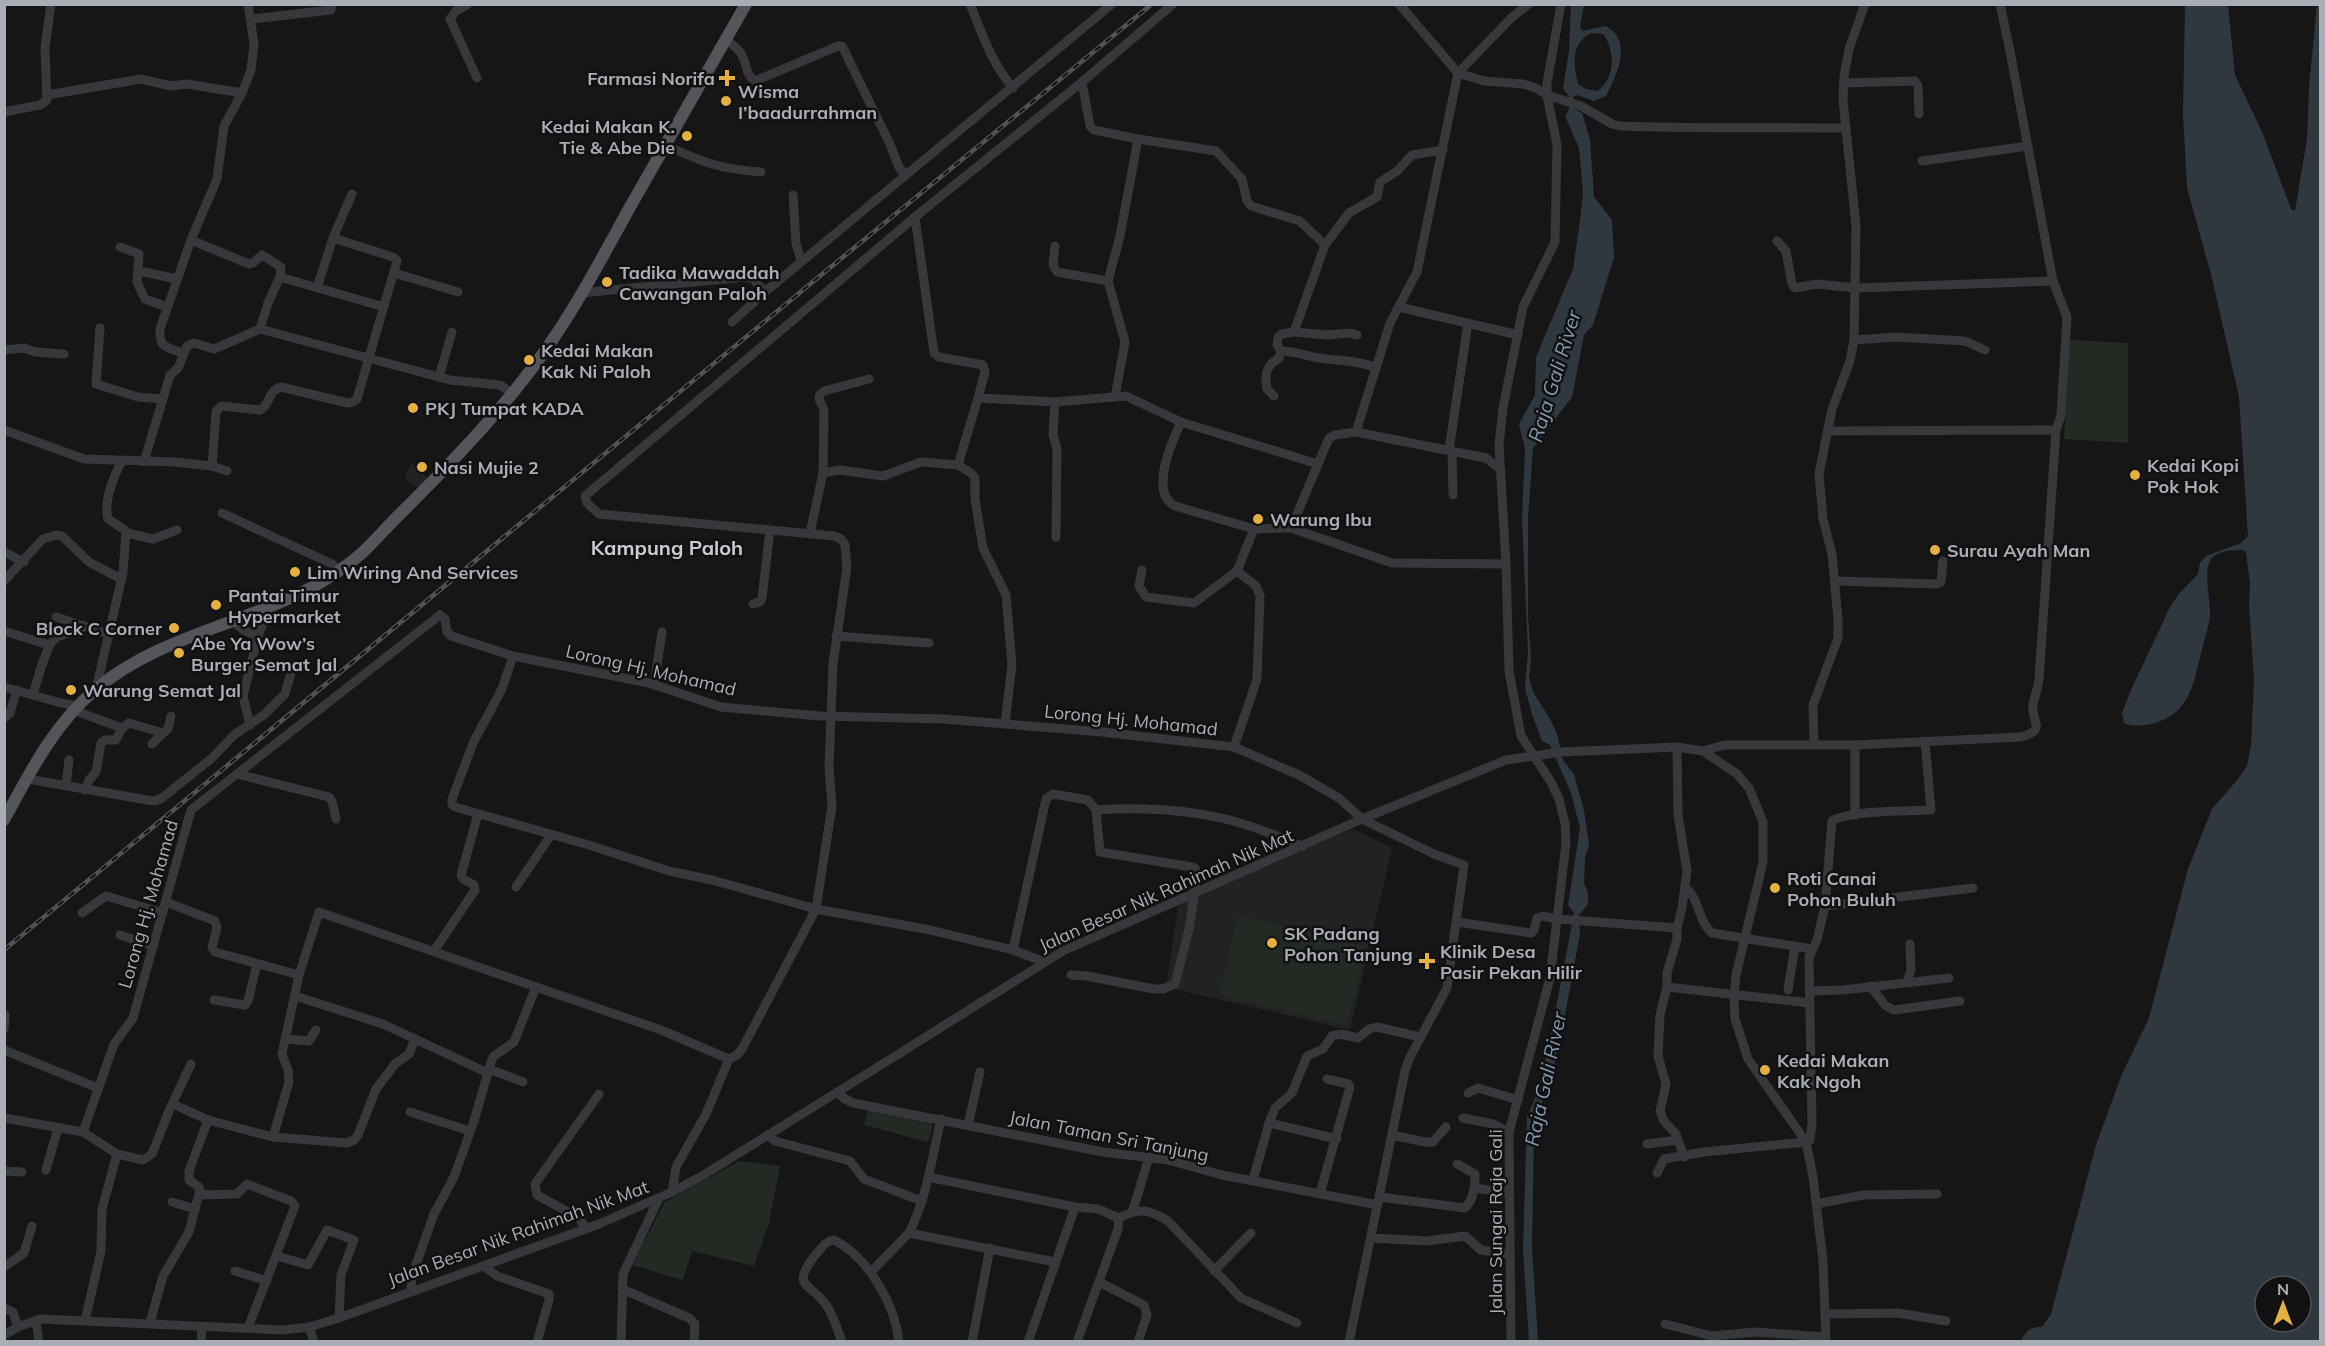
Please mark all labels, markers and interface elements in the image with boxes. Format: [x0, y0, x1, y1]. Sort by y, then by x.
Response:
place label: Farmasi Norifa [587, 67, 715, 90]
marker: Farmasi Norifa [720, 71, 734, 85]
place label: Wisma I’baadurrahman [738, 80, 877, 124]
marker: Wisma I’baadurrahman [719, 94, 733, 108]
place label: Kedai Makan K. Tie & Abe Die [541, 115, 675, 159]
marker: Kedai Makan K. Tie & Abe Die [680, 129, 694, 143]
place label: Tadika Mawaddah Cawangan Paloh [619, 261, 780, 305]
marker: Tadika Mawaddah Cawangan Paloh [600, 275, 614, 289]
water label: Raja Gali River [1522, 306, 1586, 445]
place label: Kedai Makan Kak Ni Paloh [541, 339, 653, 383]
marker: Kedai Makan Kak Ni Paloh [522, 353, 536, 367]
place label: PKJ Tumpat KADA [425, 397, 584, 420]
marker: PKJ Tumpat KADA [406, 401, 420, 415]
place label: Kedai Kopi Pok Hok [2147, 454, 2239, 498]
place label: Nasi Mujie 2 [434, 456, 539, 479]
marker: Nasi Mujie 2 [415, 460, 429, 474]
marker: Kedai Kopi Pok Hok [2128, 468, 2142, 482]
place label: Warung Ibu [1270, 508, 1372, 531]
marker: Warung Ibu [1251, 512, 1265, 526]
district label: Kampung Paloh [591, 535, 743, 560]
place label: Surau Ayah Man [1947, 539, 2090, 562]
marker: Surau Ayah Man [1928, 543, 1942, 557]
place label: Lim Wiring And Services [307, 561, 518, 584]
marker: Lim Wiring And Services [288, 565, 302, 579]
place label: Pantai Timur Hypermarket [228, 584, 341, 628]
marker: Pantai Timur Hypermarket [209, 598, 223, 612]
place label: Block C Corner [36, 617, 163, 640]
marker: Block C Corner [167, 621, 181, 635]
place label: Abe Ya Wow’s Burger Semat Jal [191, 632, 337, 676]
street label: Lorong Hj. Mohamad [564, 639, 738, 701]
marker: Abe Ya Wow’s Burger Semat Jal [172, 646, 186, 660]
place label: Warung Semat Jal [83, 679, 241, 702]
marker: Warung Semat Jal [64, 683, 78, 697]
street label: Lorong Hj. Mohamad [1043, 699, 1219, 741]
street label: Lorong Hj. Mohamad [113, 817, 183, 991]
street label: Jalan Besar Nik Rahimah Nik Mat [1035, 823, 1297, 957]
place label: Roti Canai Pohon Buluh [1787, 867, 1896, 911]
marker: Roti Canai Pohon Buluh [1768, 881, 1782, 895]
place label: SK Padang Pohon Tanjung [1284, 922, 1413, 966]
marker: SK Padang Pohon Tanjung [1265, 936, 1279, 950]
place label: Klinik Desa Pasir Pekan Hilir [1440, 940, 1583, 984]
marker: Klinik Desa Pasir Pekan Hilir [1418, 952, 1436, 970]
water label: Raja Gali River [1519, 1009, 1572, 1148]
place label: Kedai Makan Kak Ngoh [1777, 1049, 1889, 1093]
marker: Kedai Makan Kak Ngoh [1758, 1063, 1772, 1077]
street label: Jalan Taman Sri Tanjung [1007, 1105, 1211, 1167]
street label: Jalan Sungai Raja Gali [1484, 1129, 1507, 1315]
street label: Jalan Besar Nik Rahimah Nik Mat [384, 1175, 652, 1291]
north arrow [2253, 1274, 2313, 1334]
text: N [2277, 1279, 2289, 1299]

